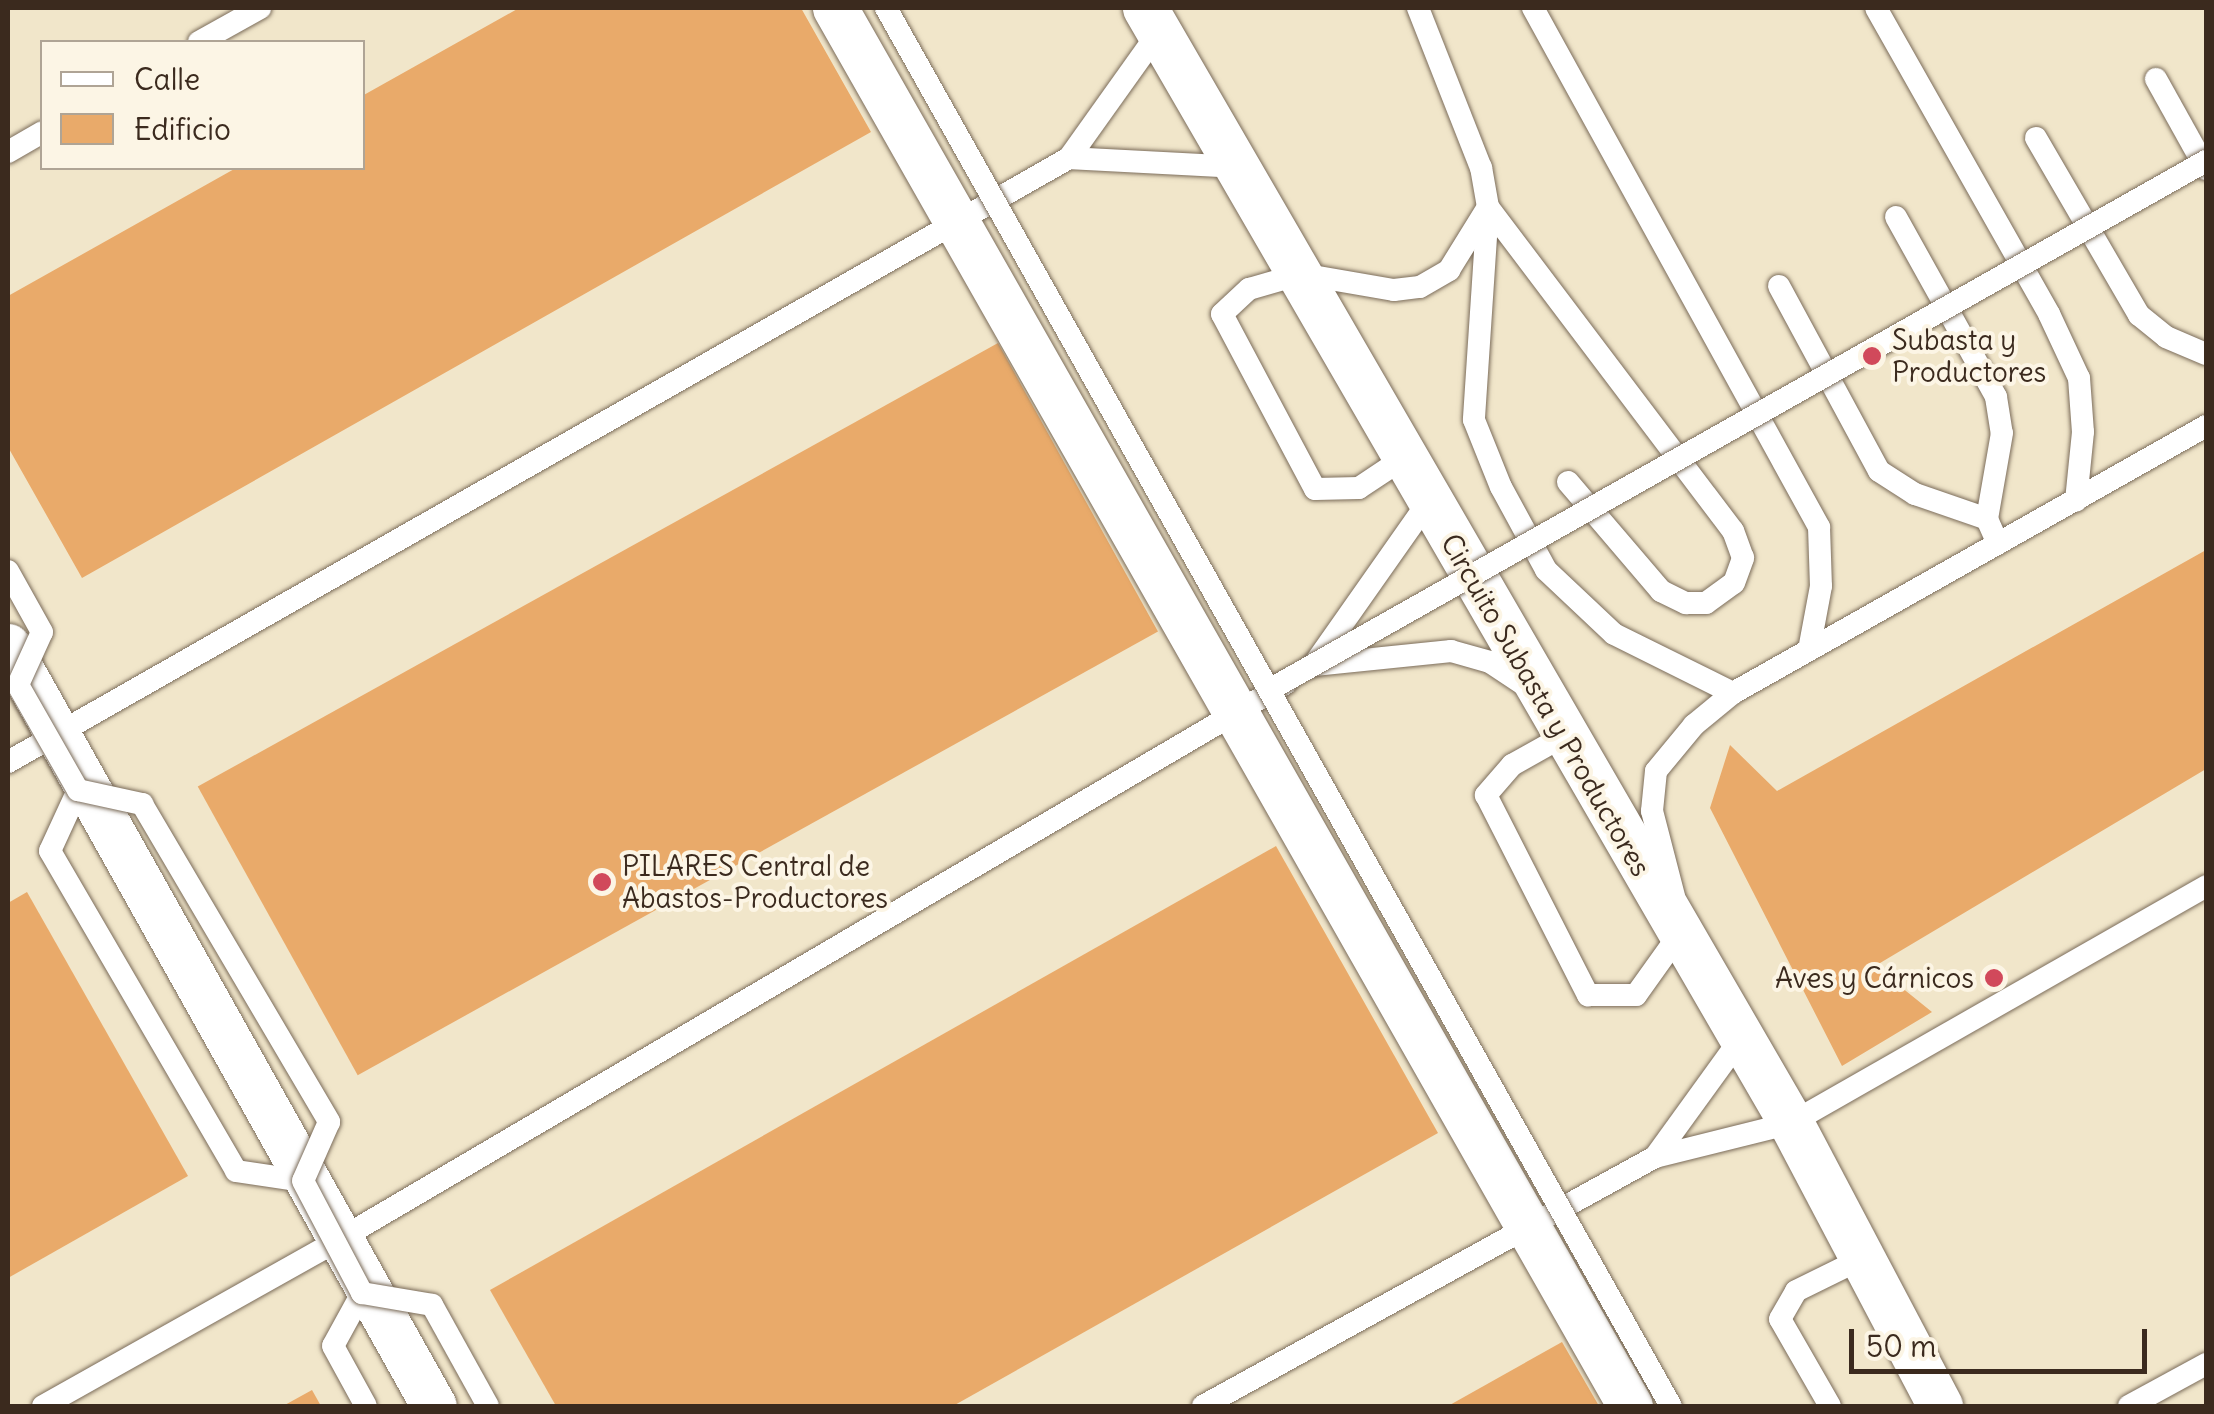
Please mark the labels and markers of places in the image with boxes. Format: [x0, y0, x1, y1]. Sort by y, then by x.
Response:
place label: Subasta y Productores [1892, 323, 2046, 389]
marker: Subasta y Productores [1861, 345, 1883, 367]
place label: PILARES Central de Abastos-Productores [622, 849, 888, 915]
marker: PILARES Central de Abastos-Productores [591, 871, 613, 893]
place label: Aves y Cárnicos [1775, 961, 1974, 995]
marker: Aves y Cárnicos [1983, 967, 2005, 989]

